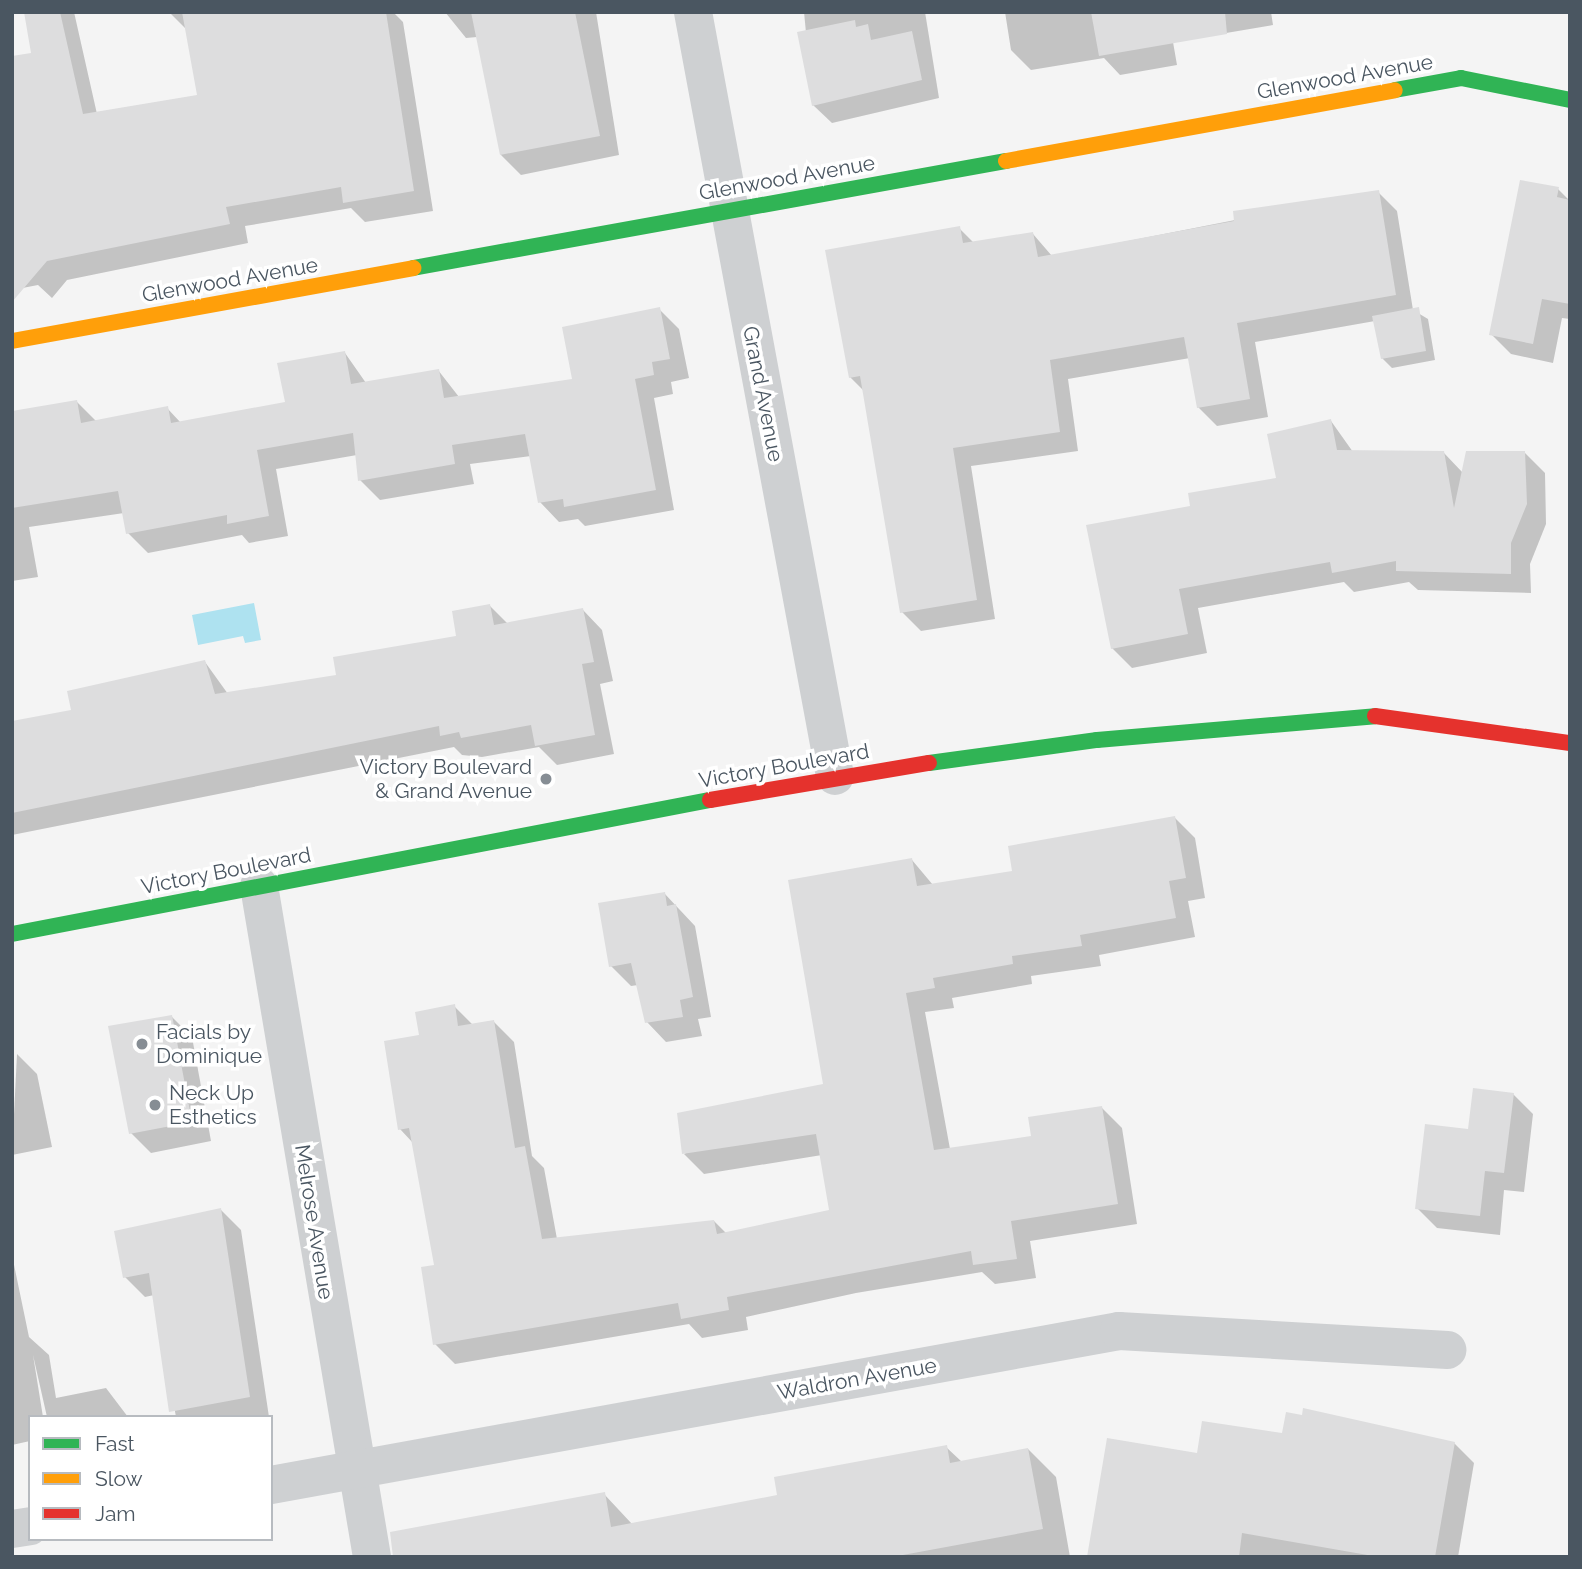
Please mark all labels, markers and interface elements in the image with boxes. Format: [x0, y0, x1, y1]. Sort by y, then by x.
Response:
street label: Glenwood Avenue [1255, 49, 1435, 105]
street label: Glenwood Avenue [697, 150, 877, 206]
street label: Glenwood Avenue [140, 252, 320, 308]
street label: Grand Avenue [737, 324, 789, 464]
street label: Victory Boulevard [697, 739, 871, 793]
place label: Victory Boulevard & Grand Avenue [359, 754, 532, 804]
marker: Victory Boulevard & Grand Avenue [538, 771, 554, 787]
street label: Victory Boulevard [139, 842, 313, 900]
place label: Facials by Dominique [156, 1019, 262, 1069]
marker: Facials by Dominique [134, 1036, 150, 1052]
place label: Neck Up Esthetics [169, 1080, 257, 1130]
marker: Neck Up Esthetics [147, 1097, 163, 1113]
street label: Melrose Avenue [289, 1142, 339, 1302]
street label: Waldron Avenue [775, 1353, 939, 1405]
legend [28, 1415, 273, 1541]
text: Fast [95, 1431, 135, 1456]
text: Slow [95, 1466, 143, 1491]
text: Jam [95, 1501, 136, 1526]

